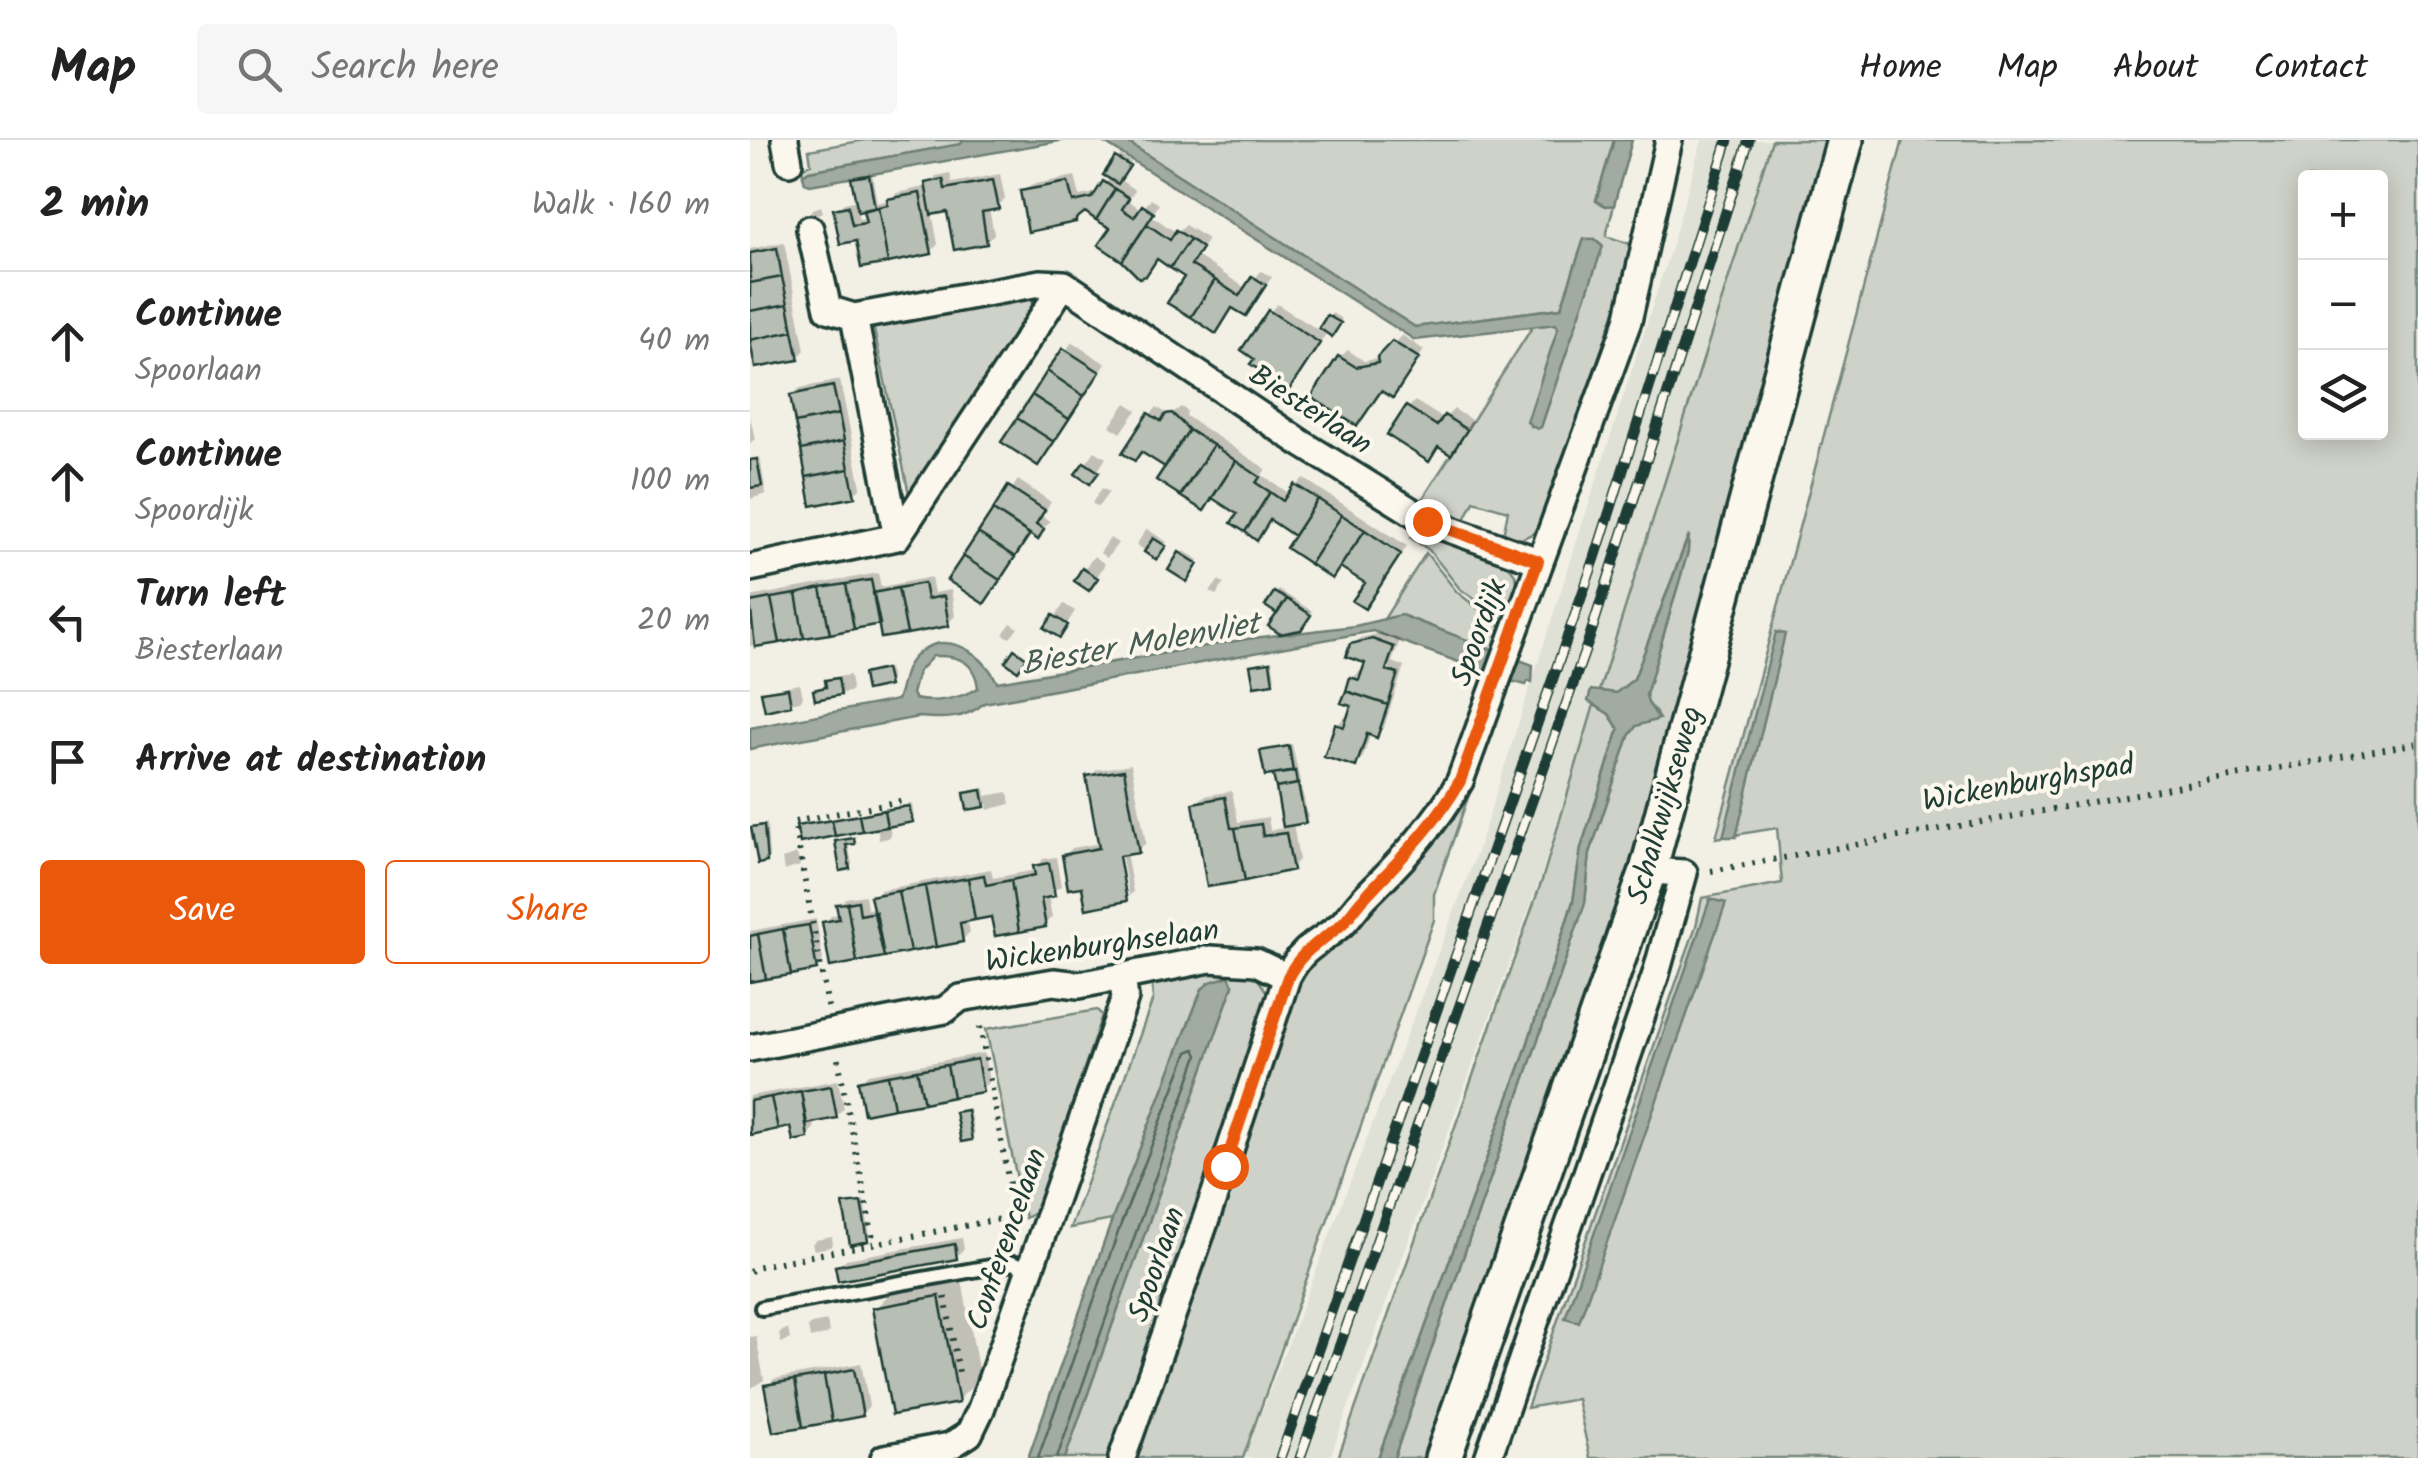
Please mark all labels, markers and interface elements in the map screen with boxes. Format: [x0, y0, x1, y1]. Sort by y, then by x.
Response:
search box [197, 24, 897, 114]
text: Map [50, 31, 137, 107]
text: Search here [312, 39, 499, 99]
text: Home [1859, 41, 1942, 97]
text: Map [1997, 41, 2058, 97]
text: About [2113, 41, 2198, 97]
text: Contact [2253, 41, 2368, 97]
icon: search [232, 42, 287, 97]
map controls [2298, 170, 2388, 440]
button: + [2298, 170, 2388, 260]
text: 2 min [40, 172, 149, 239]
text: Walk · 160 m [532, 180, 710, 231]
button: − [2298, 260, 2388, 350]
text: Continue [135, 286, 282, 346]
icon: ahead [40, 314, 95, 369]
text: 40 m [638, 316, 710, 367]
text: Spoorlaan [135, 346, 262, 397]
button: layers [2298, 350, 2388, 440]
street label: Biesterlaan [1239, 353, 1381, 469]
text: Continue [135, 426, 282, 486]
icon: ahead [40, 454, 95, 509]
text: 100 m [630, 456, 710, 507]
text: Spoordijk [135, 486, 254, 537]
route end [1405, 499, 1451, 545]
text: Turn left [135, 566, 286, 626]
street label: Spoordijk [1438, 571, 1522, 693]
icon: left [40, 594, 95, 649]
text: 20 m [637, 596, 710, 647]
water label: Biester Molenvliet [1017, 599, 1268, 692]
text: Biesterlaan [135, 626, 283, 677]
street label: Schalkwijkseweg [1615, 701, 1717, 910]
text: Arrive at destination [135, 731, 486, 791]
icon: arrive [40, 734, 95, 789]
street label: Wickenburghspad [1919, 742, 2139, 826]
button: Save [40, 860, 365, 964]
button: Share [385, 860, 710, 964]
street label: Wickenburghselaan [982, 907, 1222, 987]
street label: Conferencelaan [954, 1142, 1062, 1337]
route start [1203, 1144, 1249, 1190]
street label: Spoorlaan [1116, 1201, 1200, 1329]

